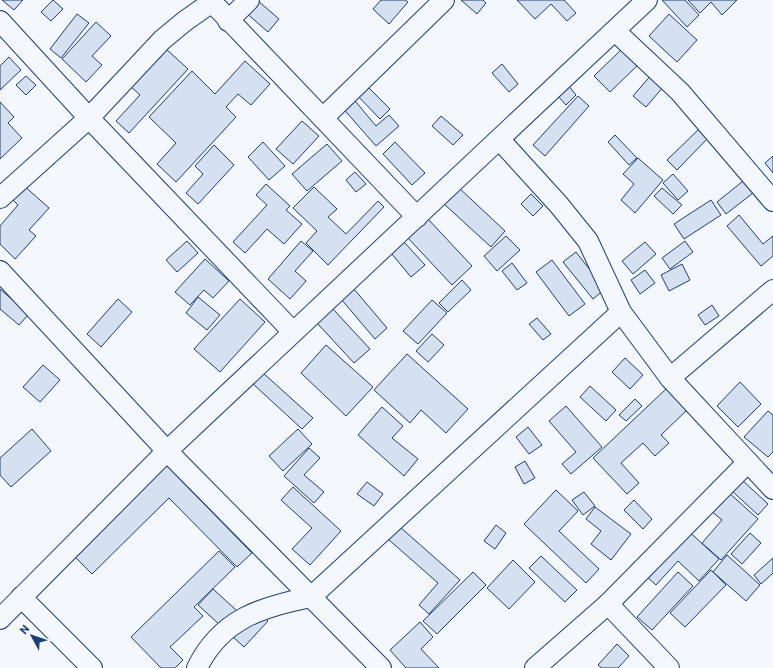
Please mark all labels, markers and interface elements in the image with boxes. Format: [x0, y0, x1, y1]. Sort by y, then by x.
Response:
north arrow [12, 616, 52, 656]
text: N [17, 623, 32, 637]

